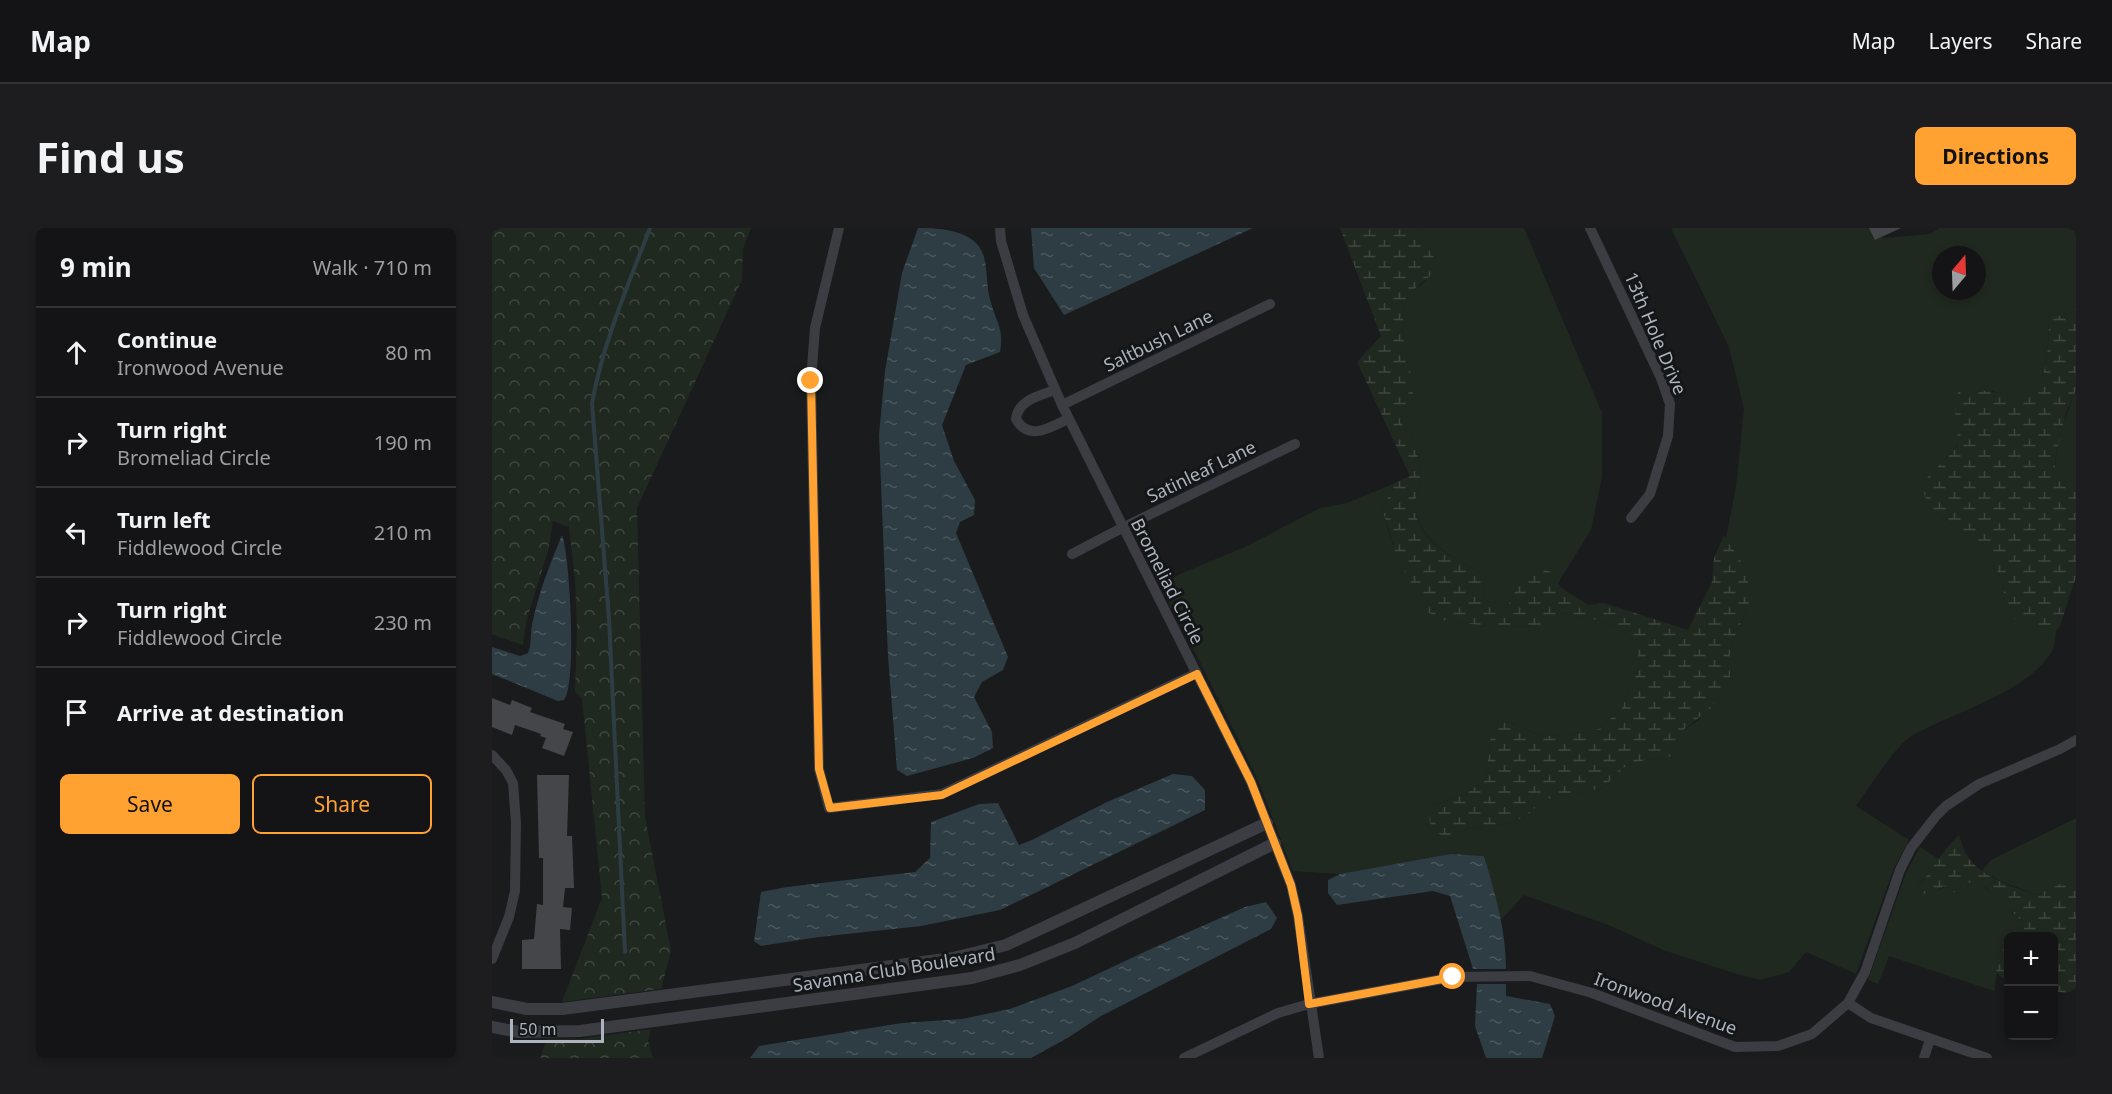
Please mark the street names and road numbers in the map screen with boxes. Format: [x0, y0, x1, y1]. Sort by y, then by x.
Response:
street label: 13th Hole Drive [1619, 268, 1693, 398]
street label: Saltbush Lane [1099, 303, 1217, 377]
street label: Satinleaf Lane [1142, 434, 1260, 508]
street label: Bromeliad Circle [1126, 514, 1210, 648]
street label: Savanna Club Boulevard [791, 941, 997, 997]
street label: Ironwood Avenue [1591, 966, 1741, 1040]

